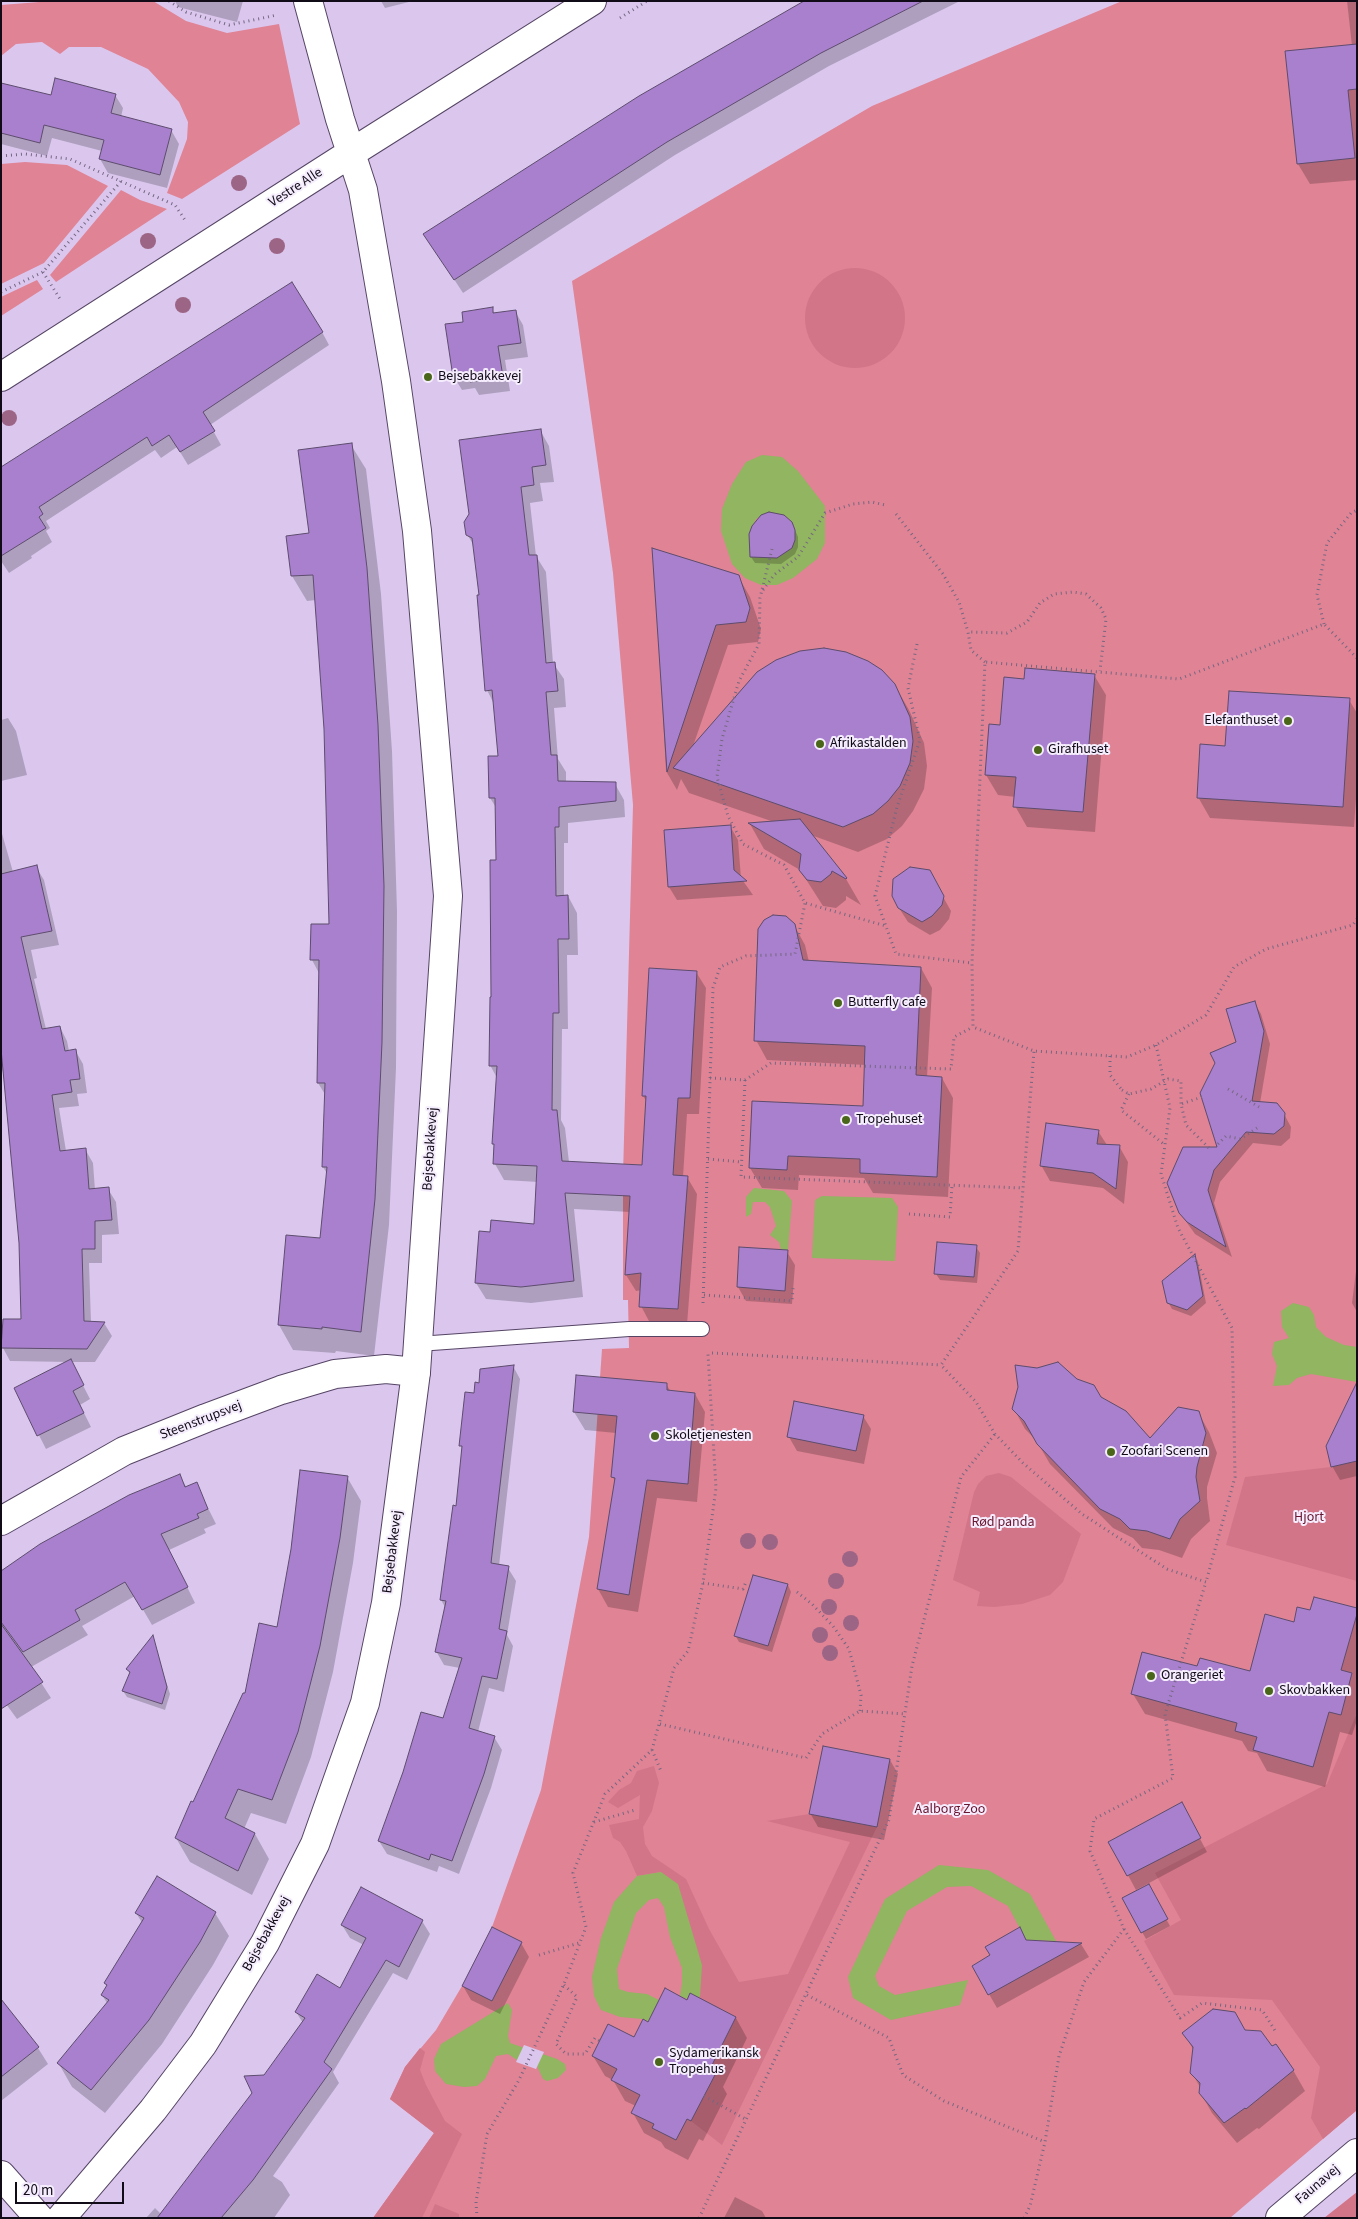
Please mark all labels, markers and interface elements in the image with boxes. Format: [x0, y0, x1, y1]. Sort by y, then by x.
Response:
street label: Vestre Alle [266, 165, 326, 211]
place label: Bejsebakkevej [438, 369, 522, 385]
marker: Bejsebakkevej [422, 371, 434, 383]
place label: Elefanthuset [1204, 713, 1278, 729]
marker: Elefanthuset [1282, 715, 1294, 727]
place label: Afrikastalden [830, 736, 907, 752]
marker: Afrikastalden [814, 738, 826, 750]
place label: Girafhuset [1048, 742, 1108, 758]
marker: Girafhuset [1032, 744, 1044, 756]
place label: Butterfly cafe [848, 995, 926, 1011]
marker: Butterfly cafe [832, 997, 844, 1009]
street label: Bejsebakkevej [420, 1107, 442, 1191]
place label: Tropehuset [856, 1112, 923, 1128]
marker: Tropehuset [840, 1114, 852, 1126]
street label: Steenstrupsvej [158, 1398, 244, 1444]
place label: Skoletjenesten [665, 1428, 752, 1444]
marker: Skoletjenesten [649, 1430, 661, 1442]
place label: Zoofari Scenen [1121, 1444, 1208, 1460]
marker: Zoofari Scenen [1105, 1446, 1117, 1458]
street label: Bejsebakkevej [380, 1510, 406, 1594]
park label: Hjort [1294, 1510, 1324, 1526]
park label: Rød panda [971, 1515, 1035, 1531]
place label: Orangeriet [1161, 1668, 1223, 1684]
marker: Orangeriet [1145, 1670, 1157, 1682]
place label: Skovbakken [1279, 1683, 1350, 1699]
marker: Skovbakken [1263, 1685, 1275, 1697]
park label: Aalborg Zoo [915, 1802, 985, 1818]
street label: Bejsebakkevej [239, 1893, 295, 1975]
place label: Sydamerikansk Tropehus [669, 2046, 759, 2078]
marker: Sydamerikansk Tropehus [653, 2056, 665, 2068]
street label: Faunavej [1292, 2162, 1344, 2208]
scale bar [18, 2172, 126, 2204]
text: 20 m [23, 2180, 53, 2201]

